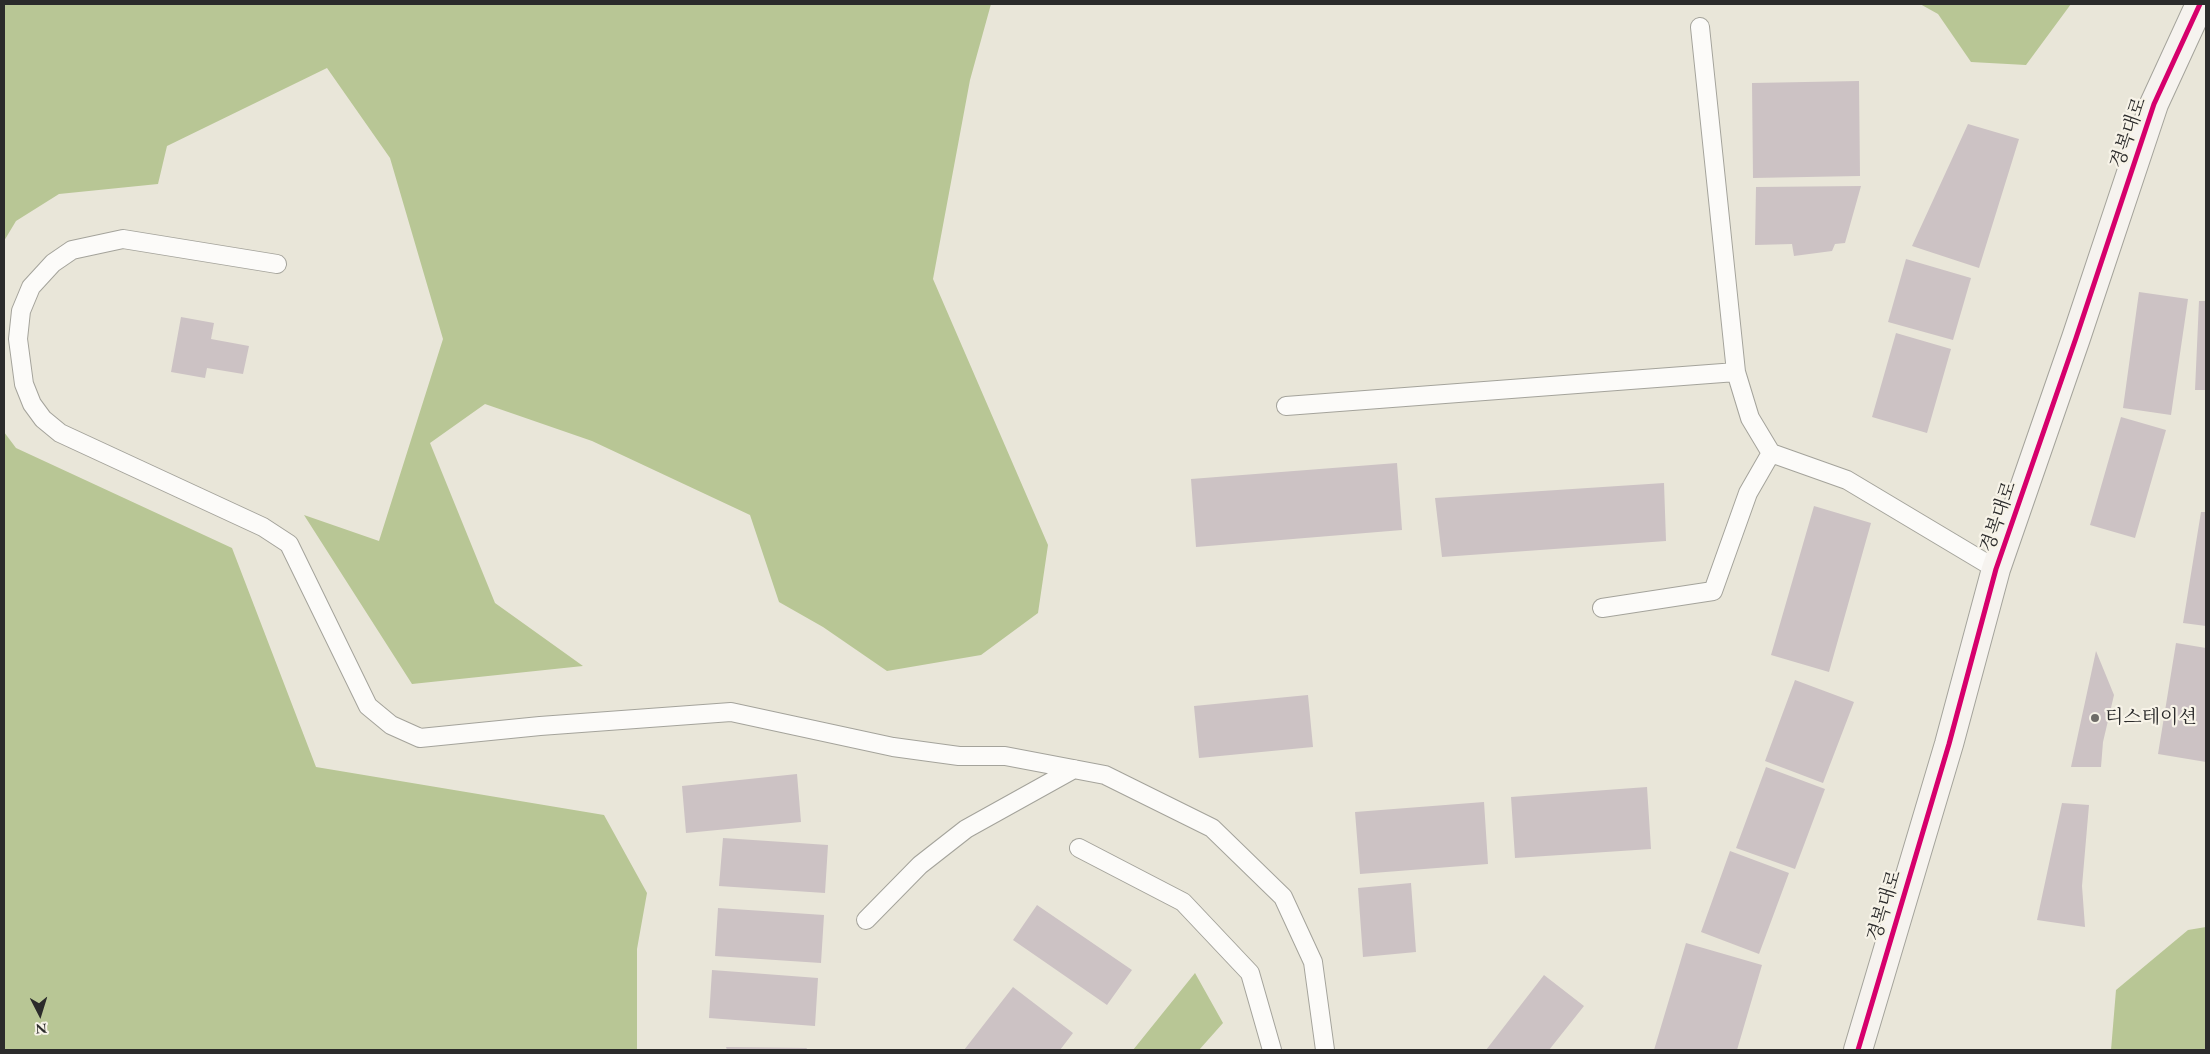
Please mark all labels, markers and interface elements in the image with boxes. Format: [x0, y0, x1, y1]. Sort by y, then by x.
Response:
street label: 경복대로 [2106, 95, 2152, 171]
street label: 경복대로 [1976, 479, 2022, 555]
place label: 티스테이션 [2105, 707, 2197, 729]
marker: 티스테이션 [2089, 712, 2101, 724]
street label: 경복대로 [1863, 868, 1907, 944]
north arrow [15, 989, 65, 1039]
text: N [35, 1019, 48, 1038]

